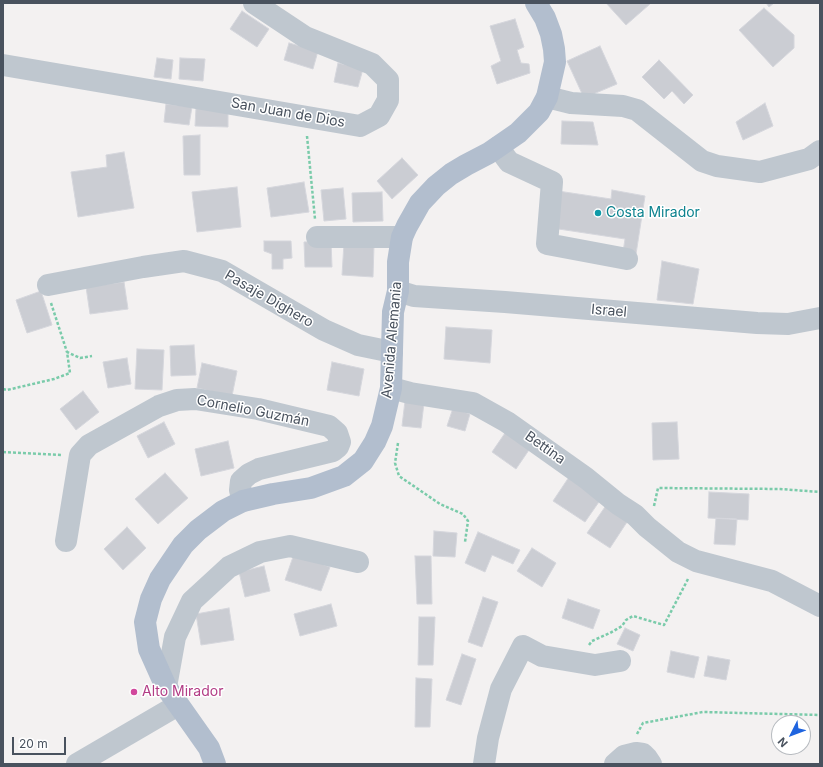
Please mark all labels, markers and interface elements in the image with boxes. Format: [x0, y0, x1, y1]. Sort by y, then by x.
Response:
street label: San Juan de Dios [230, 95, 346, 131]
place label: Costa Mirador [606, 205, 700, 221]
marker: Costa Mirador [593, 208, 603, 218]
street label: Pasaje Dighero [222, 267, 316, 331]
street label: Avenida Alemania [379, 281, 405, 399]
street label: Israel [590, 301, 628, 321]
street label: Cornelio Guzmán [195, 392, 311, 430]
street label: Bettina [521, 428, 569, 468]
place label: Alto Mirador [142, 684, 223, 700]
marker: Alto Mirador [129, 687, 139, 697]
north arrow [771, 715, 811, 755]
scale bar [14, 729, 68, 755]
text: N [775, 735, 791, 750]
text: 20 m [19, 736, 48, 751]

